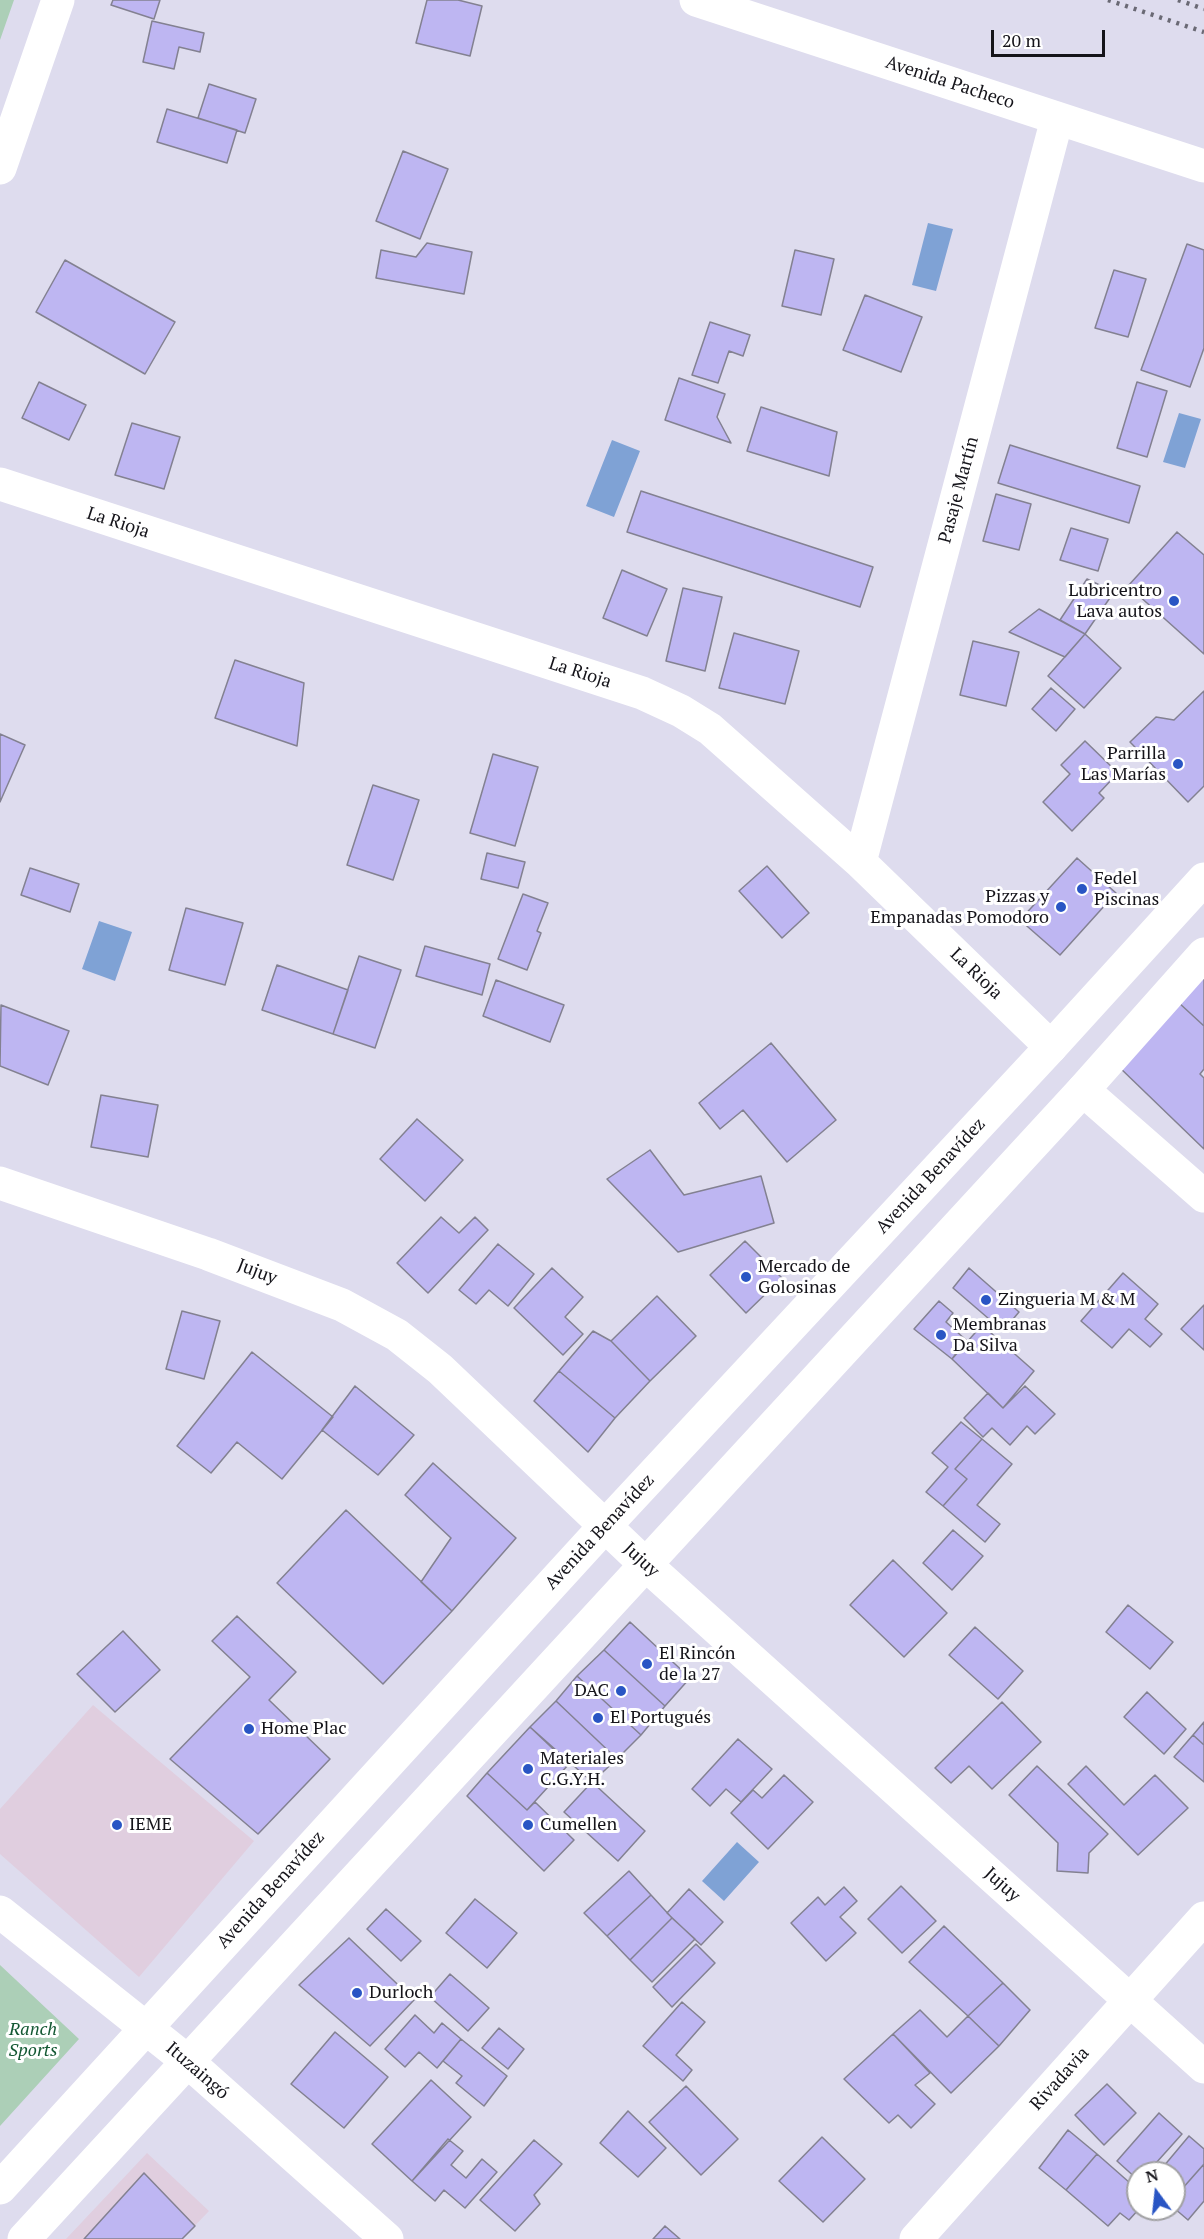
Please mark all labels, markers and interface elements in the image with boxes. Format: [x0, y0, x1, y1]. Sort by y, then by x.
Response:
scale bar [994, 18, 1108, 56]
text: 20 m [1002, 28, 1041, 52]
street label: Avenida Pacheco [883, 52, 1017, 114]
street label: Pasaje Martín [934, 434, 984, 546]
street label: La Rioja [84, 503, 152, 543]
place label: Lubricentro Lava autos [1068, 580, 1162, 622]
marker: Lubricentro Lava autos [1167, 594, 1181, 608]
street label: La Rioja [546, 653, 614, 693]
place label: Parrilla Las Marías [1081, 743, 1166, 786]
marker: Parrilla Las Marías [1171, 757, 1185, 771]
place label: Fedel Piscinas [1094, 868, 1159, 910]
marker: Fedel Piscinas [1075, 882, 1089, 896]
place label: Pizzas y Empanadas Pomodoro [870, 886, 1049, 928]
marker: Pizzas y Empanadas Pomodoro [1054, 900, 1068, 914]
street label: La Rioja [945, 944, 1007, 1004]
street label: Avenida Benavídez [872, 1114, 990, 1238]
street label: Jujuy [234, 1255, 280, 1289]
place label: Mercado de Golosinas [758, 1256, 850, 1298]
marker: Mercado de Golosinas [739, 1270, 753, 1284]
place label: Zingueria M & M [998, 1289, 1135, 1311]
marker: Zingueria M & M [979, 1293, 993, 1307]
place label: Membranas Da Silva [953, 1314, 1047, 1356]
marker: Membranas Da Silva [934, 1328, 948, 1342]
street label: Avenida Benavídez [541, 1470, 659, 1594]
street label: Jujuy [619, 1538, 663, 1582]
place label: El Rincón de la 27 [659, 1643, 736, 1686]
marker: El Rincón de la 27 [640, 1657, 654, 1671]
place label: DAC [574, 1680, 609, 1702]
marker: DAC [614, 1684, 628, 1698]
place label: El Portugués [610, 1707, 711, 1729]
marker: El Portugués [591, 1711, 605, 1725]
place label: Home Plac [261, 1718, 347, 1740]
marker: Home Plac [242, 1722, 256, 1736]
place label: Materiales C.G.Y.H. [540, 1748, 624, 1790]
marker: Materiales C.G.Y.H. [521, 1762, 535, 1776]
place label: IEME [129, 1814, 172, 1836]
place label: Cumellen [540, 1814, 617, 1836]
marker: IEME [110, 1818, 124, 1832]
marker: Cumellen [521, 1818, 535, 1832]
street label: Avenida Benavídez [213, 1827, 329, 1953]
street label: Jujuy [980, 1863, 1024, 1907]
place label: Durloch [369, 1982, 433, 2004]
marker: Durloch [350, 1986, 364, 2000]
park label: Ranch Sports [9, 2019, 57, 2062]
street label: Ituzaingó [161, 2038, 233, 2104]
street label: Rivadavia [1026, 2043, 1094, 2115]
north arrow [1126, 2161, 1186, 2221]
text: N [1143, 2163, 1161, 2188]

